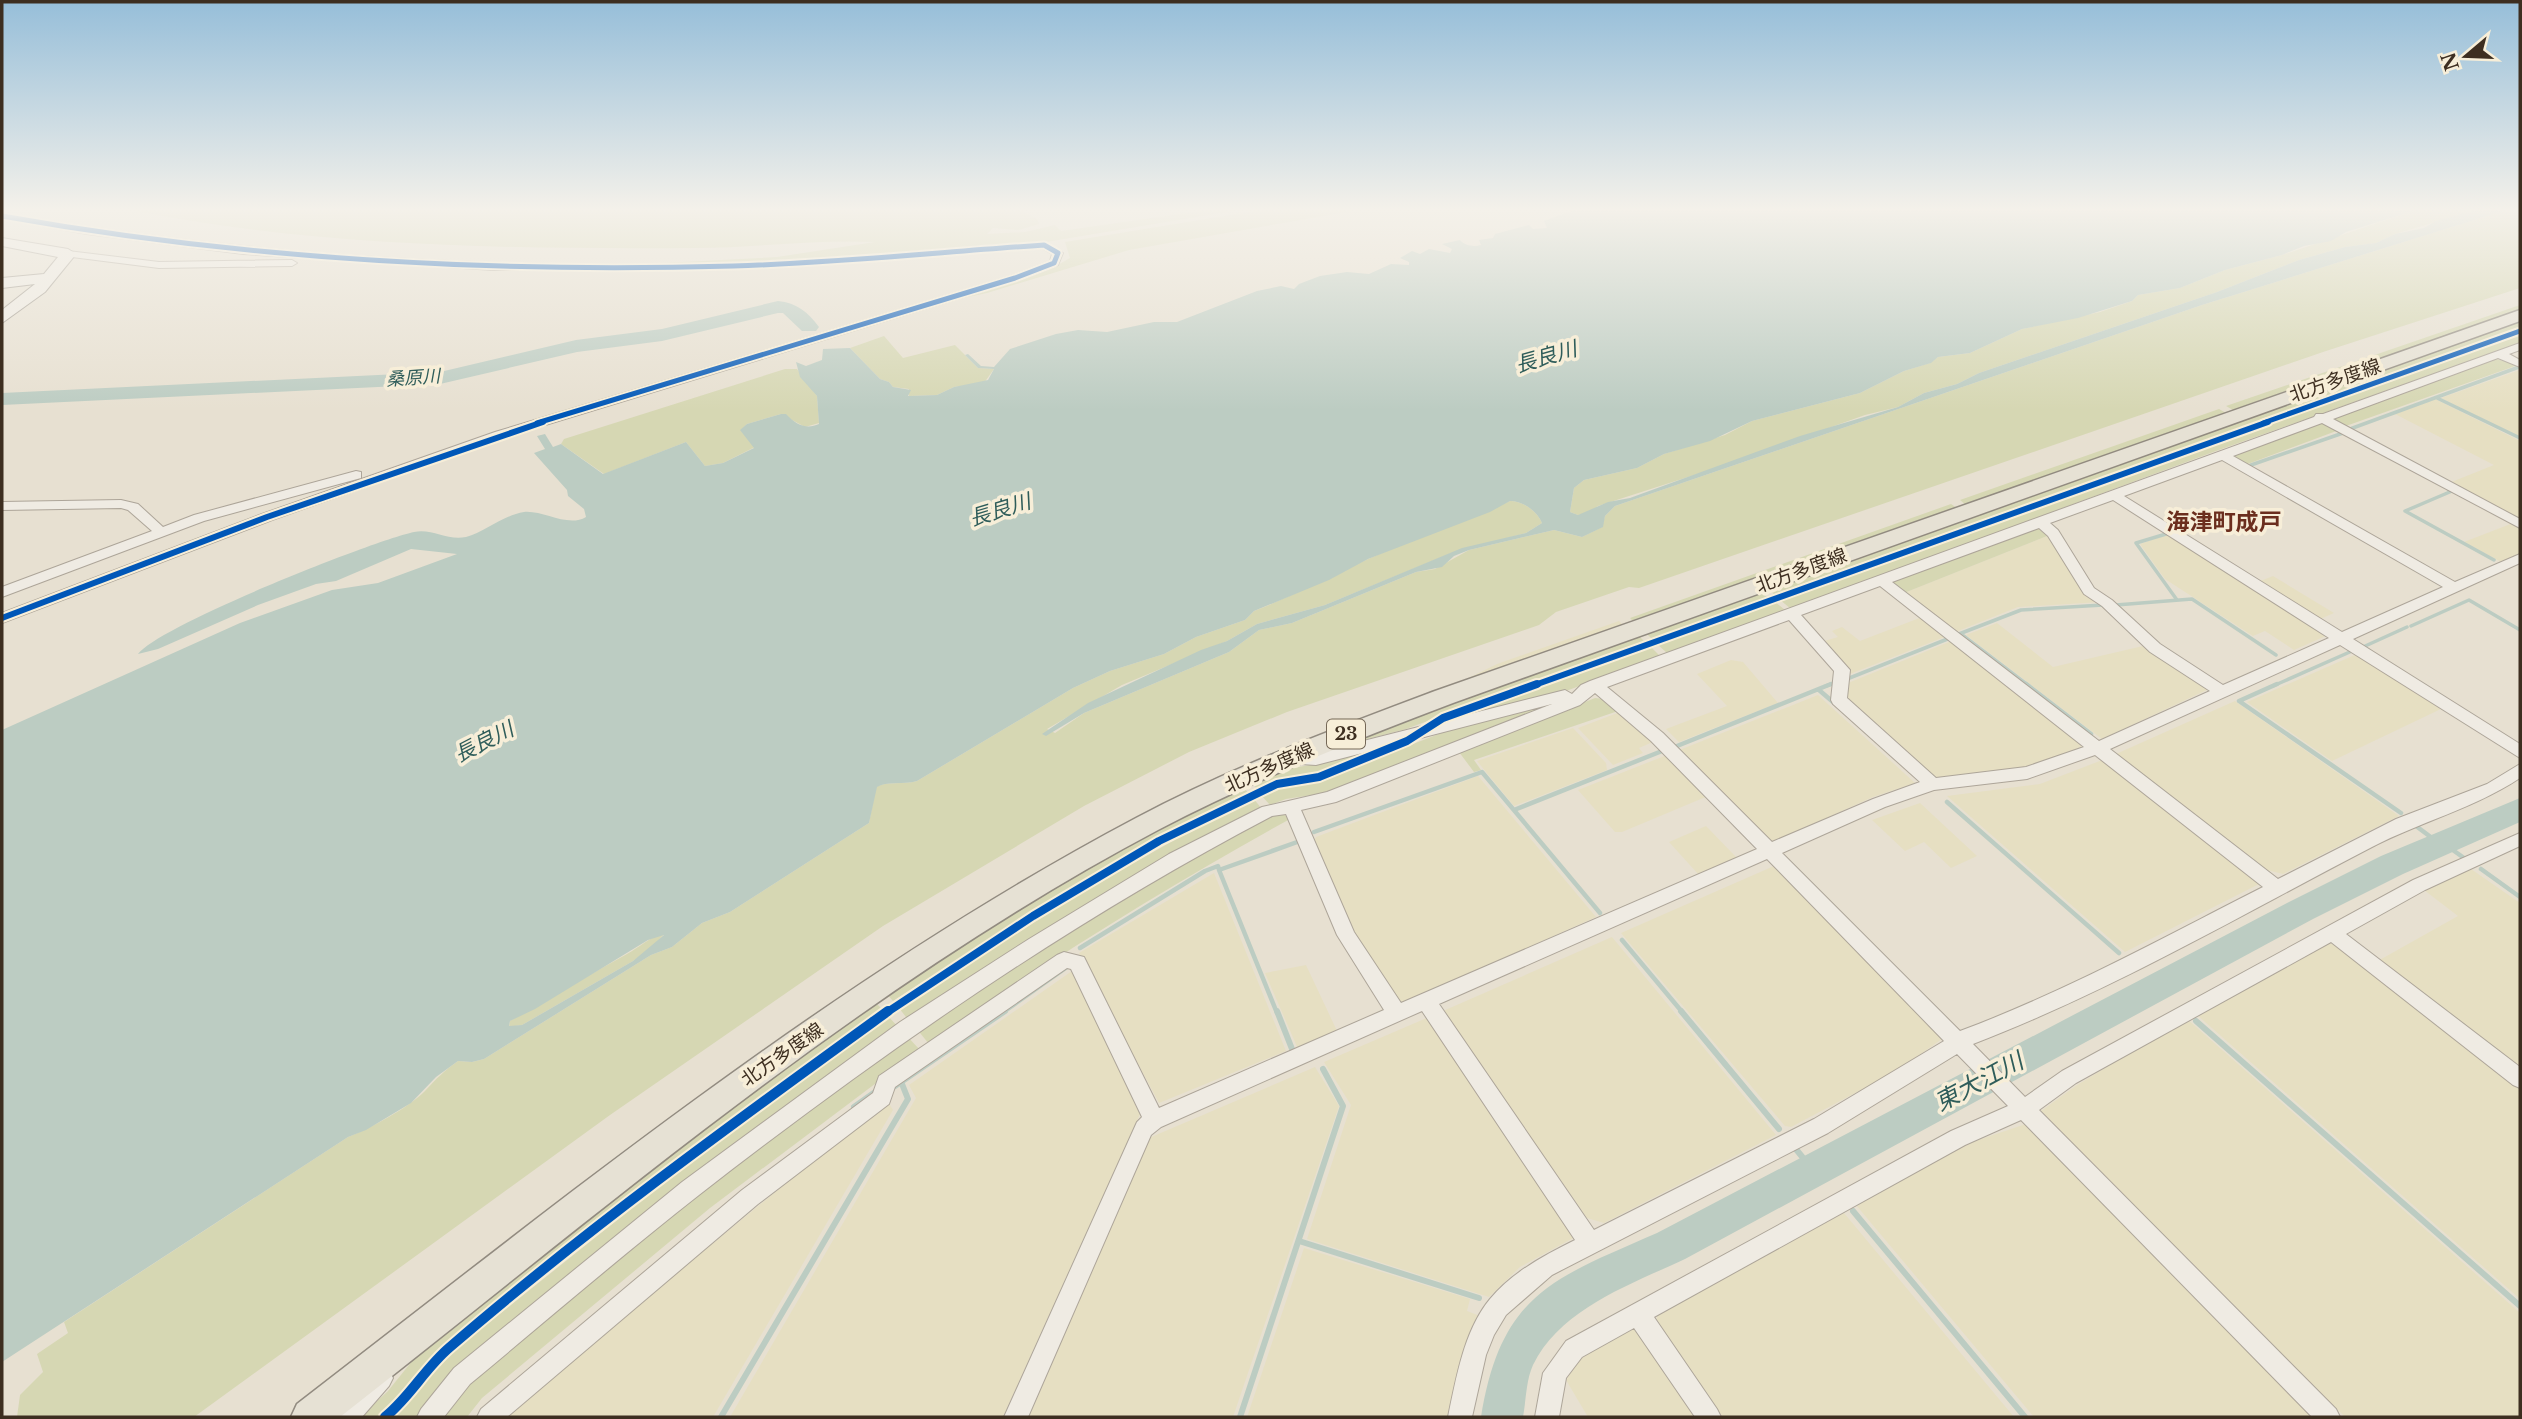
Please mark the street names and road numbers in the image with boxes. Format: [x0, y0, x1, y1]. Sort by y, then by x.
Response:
street label: 北方多度線 [2286, 354, 2384, 407]
street label: 北方多度線 [1753, 543, 1850, 598]
road number: 23 [1327, 720, 1365, 748]
street label: 北方多度線 [1221, 738, 1317, 797]
street label: 北方多度線 [737, 1018, 828, 1091]

